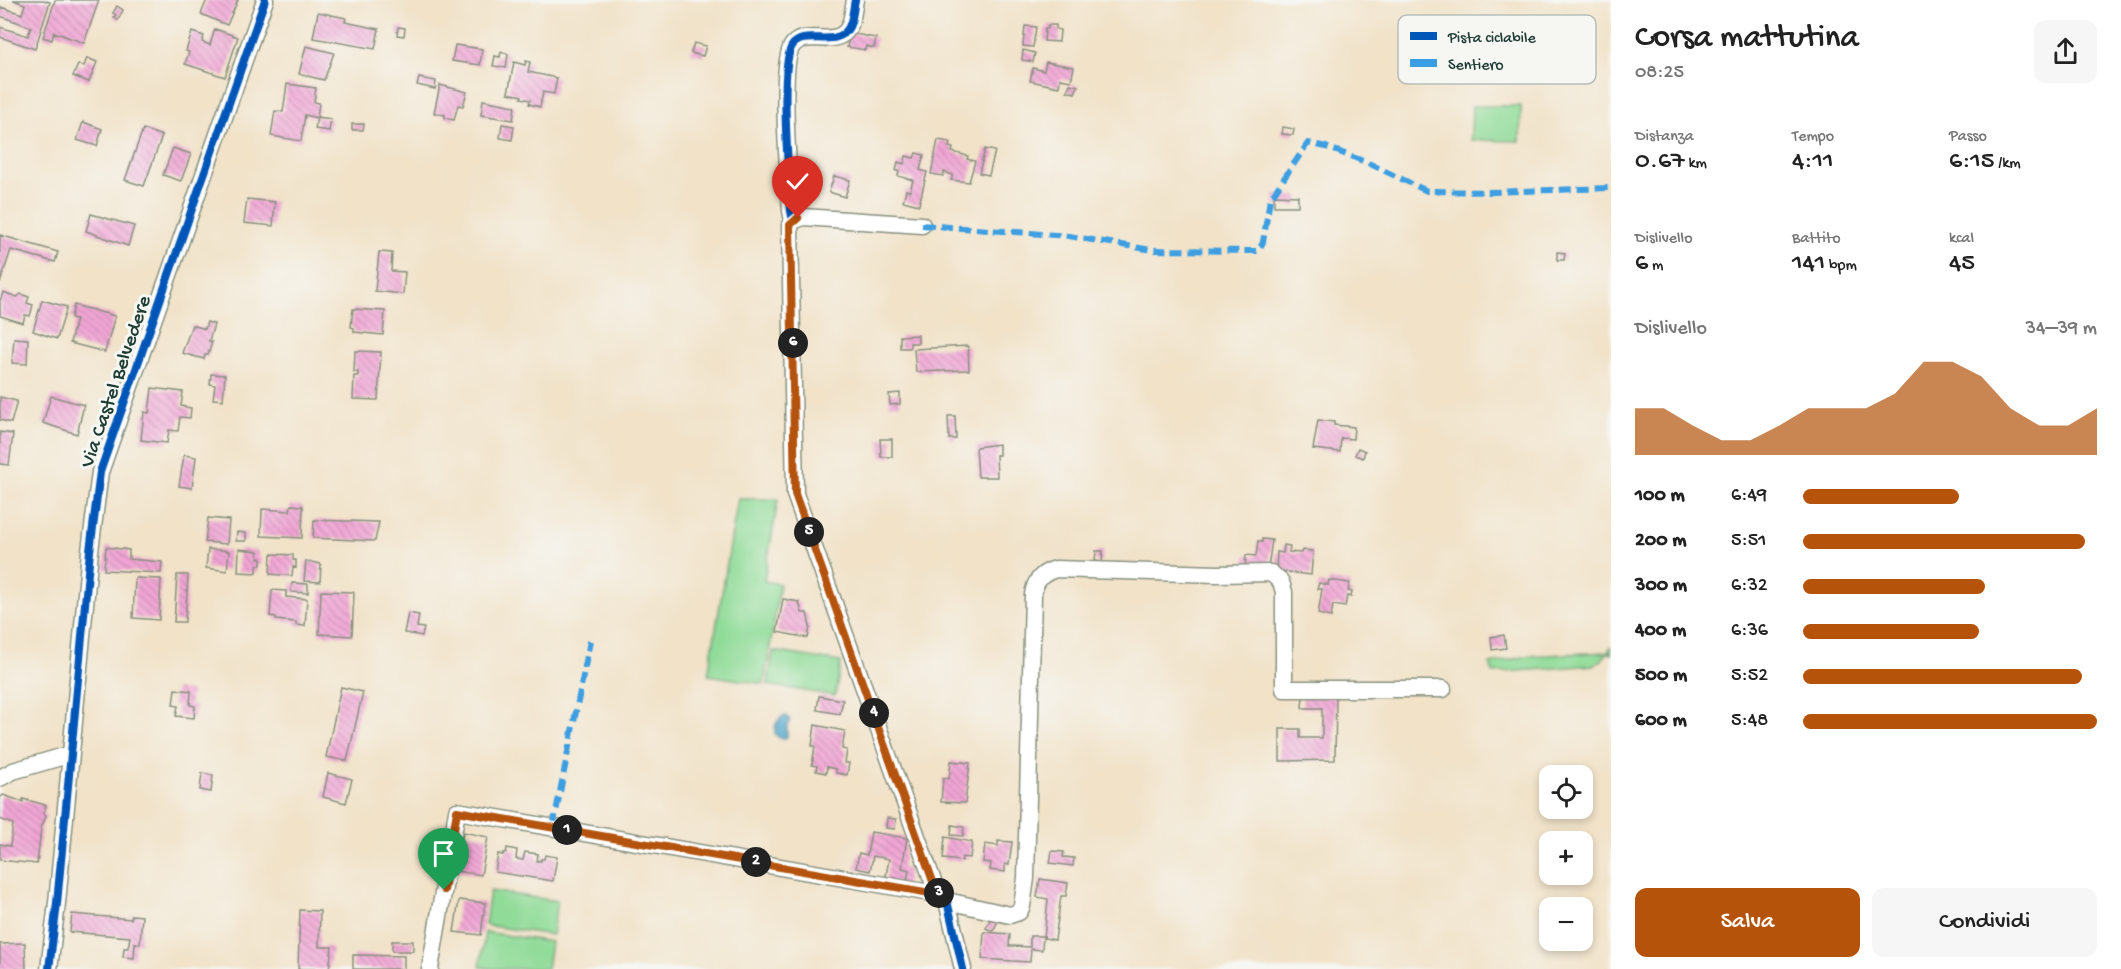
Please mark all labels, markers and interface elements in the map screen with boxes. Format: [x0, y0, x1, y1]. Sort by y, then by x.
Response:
legend [1398, 15, 1596, 84]
text: Corsa mattutina [1635, 20, 1859, 58]
button: share [2034, 20, 2097, 83]
text: Pista ciclabile [1447, 30, 1537, 49]
text: Sentiero [1448, 57, 1504, 76]
text: 08:25 [1635, 62, 1684, 85]
text: Distanza [1635, 128, 1694, 147]
text: Tempo [1792, 128, 1834, 147]
text: Passo [1949, 128, 1987, 147]
text: 0.67 [1635, 147, 1685, 178]
text: 4:11 [1792, 147, 1833, 178]
text: 6:15 [1949, 147, 1995, 178]
text: km [1685, 155, 1707, 174]
text: /km [1995, 155, 2021, 174]
pin [772, 156, 823, 218]
icon: check [781, 165, 814, 198]
text: Dislivello [1635, 230, 1692, 249]
text: Battito [1792, 230, 1840, 249]
text: kcal [1949, 230, 1974, 249]
text: 6 [1635, 249, 1648, 280]
text: 141 [1792, 249, 1825, 280]
text: 45 [1949, 249, 1975, 280]
text: m [1648, 257, 1663, 276]
text: bpm [1825, 257, 1857, 276]
street label: Via Castel Belvedere [76, 292, 159, 472]
text: Dislivello [1635, 318, 1707, 341]
text: 34–39 m [2026, 318, 2097, 341]
pin: 6 [778, 328, 808, 358]
text: 6 [789, 333, 797, 352]
text: 100 m [1635, 485, 1685, 508]
text: 6:49 [1731, 485, 1767, 508]
pin: 5 [794, 517, 824, 547]
text: 5 [805, 522, 813, 541]
text: 200 m [1635, 530, 1686, 553]
text: 5:51 [1731, 530, 1766, 553]
text: 300 m [1635, 575, 1687, 598]
text: 6:32 [1731, 575, 1768, 598]
text: 400 m [1635, 620, 1686, 643]
text: 6:36 [1731, 620, 1768, 643]
text: 500 m [1635, 665, 1687, 688]
text: 5:52 [1731, 665, 1768, 688]
pin: 4 [859, 698, 889, 728]
text: 4 [870, 703, 878, 722]
text: 600 m [1635, 710, 1687, 733]
text: 5:48 [1731, 710, 1768, 733]
map controls [1539, 765, 1593, 951]
button: locate [1539, 765, 1593, 819]
pin: 1 [552, 815, 582, 845]
text: 1 [564, 820, 570, 839]
pin [418, 828, 469, 890]
button: + [1539, 831, 1593, 885]
icon: arrive [427, 837, 460, 870]
pin: 2 [741, 847, 771, 877]
text: 2 [752, 852, 760, 871]
pin: 3 [924, 878, 954, 908]
text: 3 [935, 883, 943, 902]
button: Salva [1635, 888, 1860, 957]
button: Condividi [1872, 888, 2097, 957]
button: − [1539, 897, 1593, 951]

